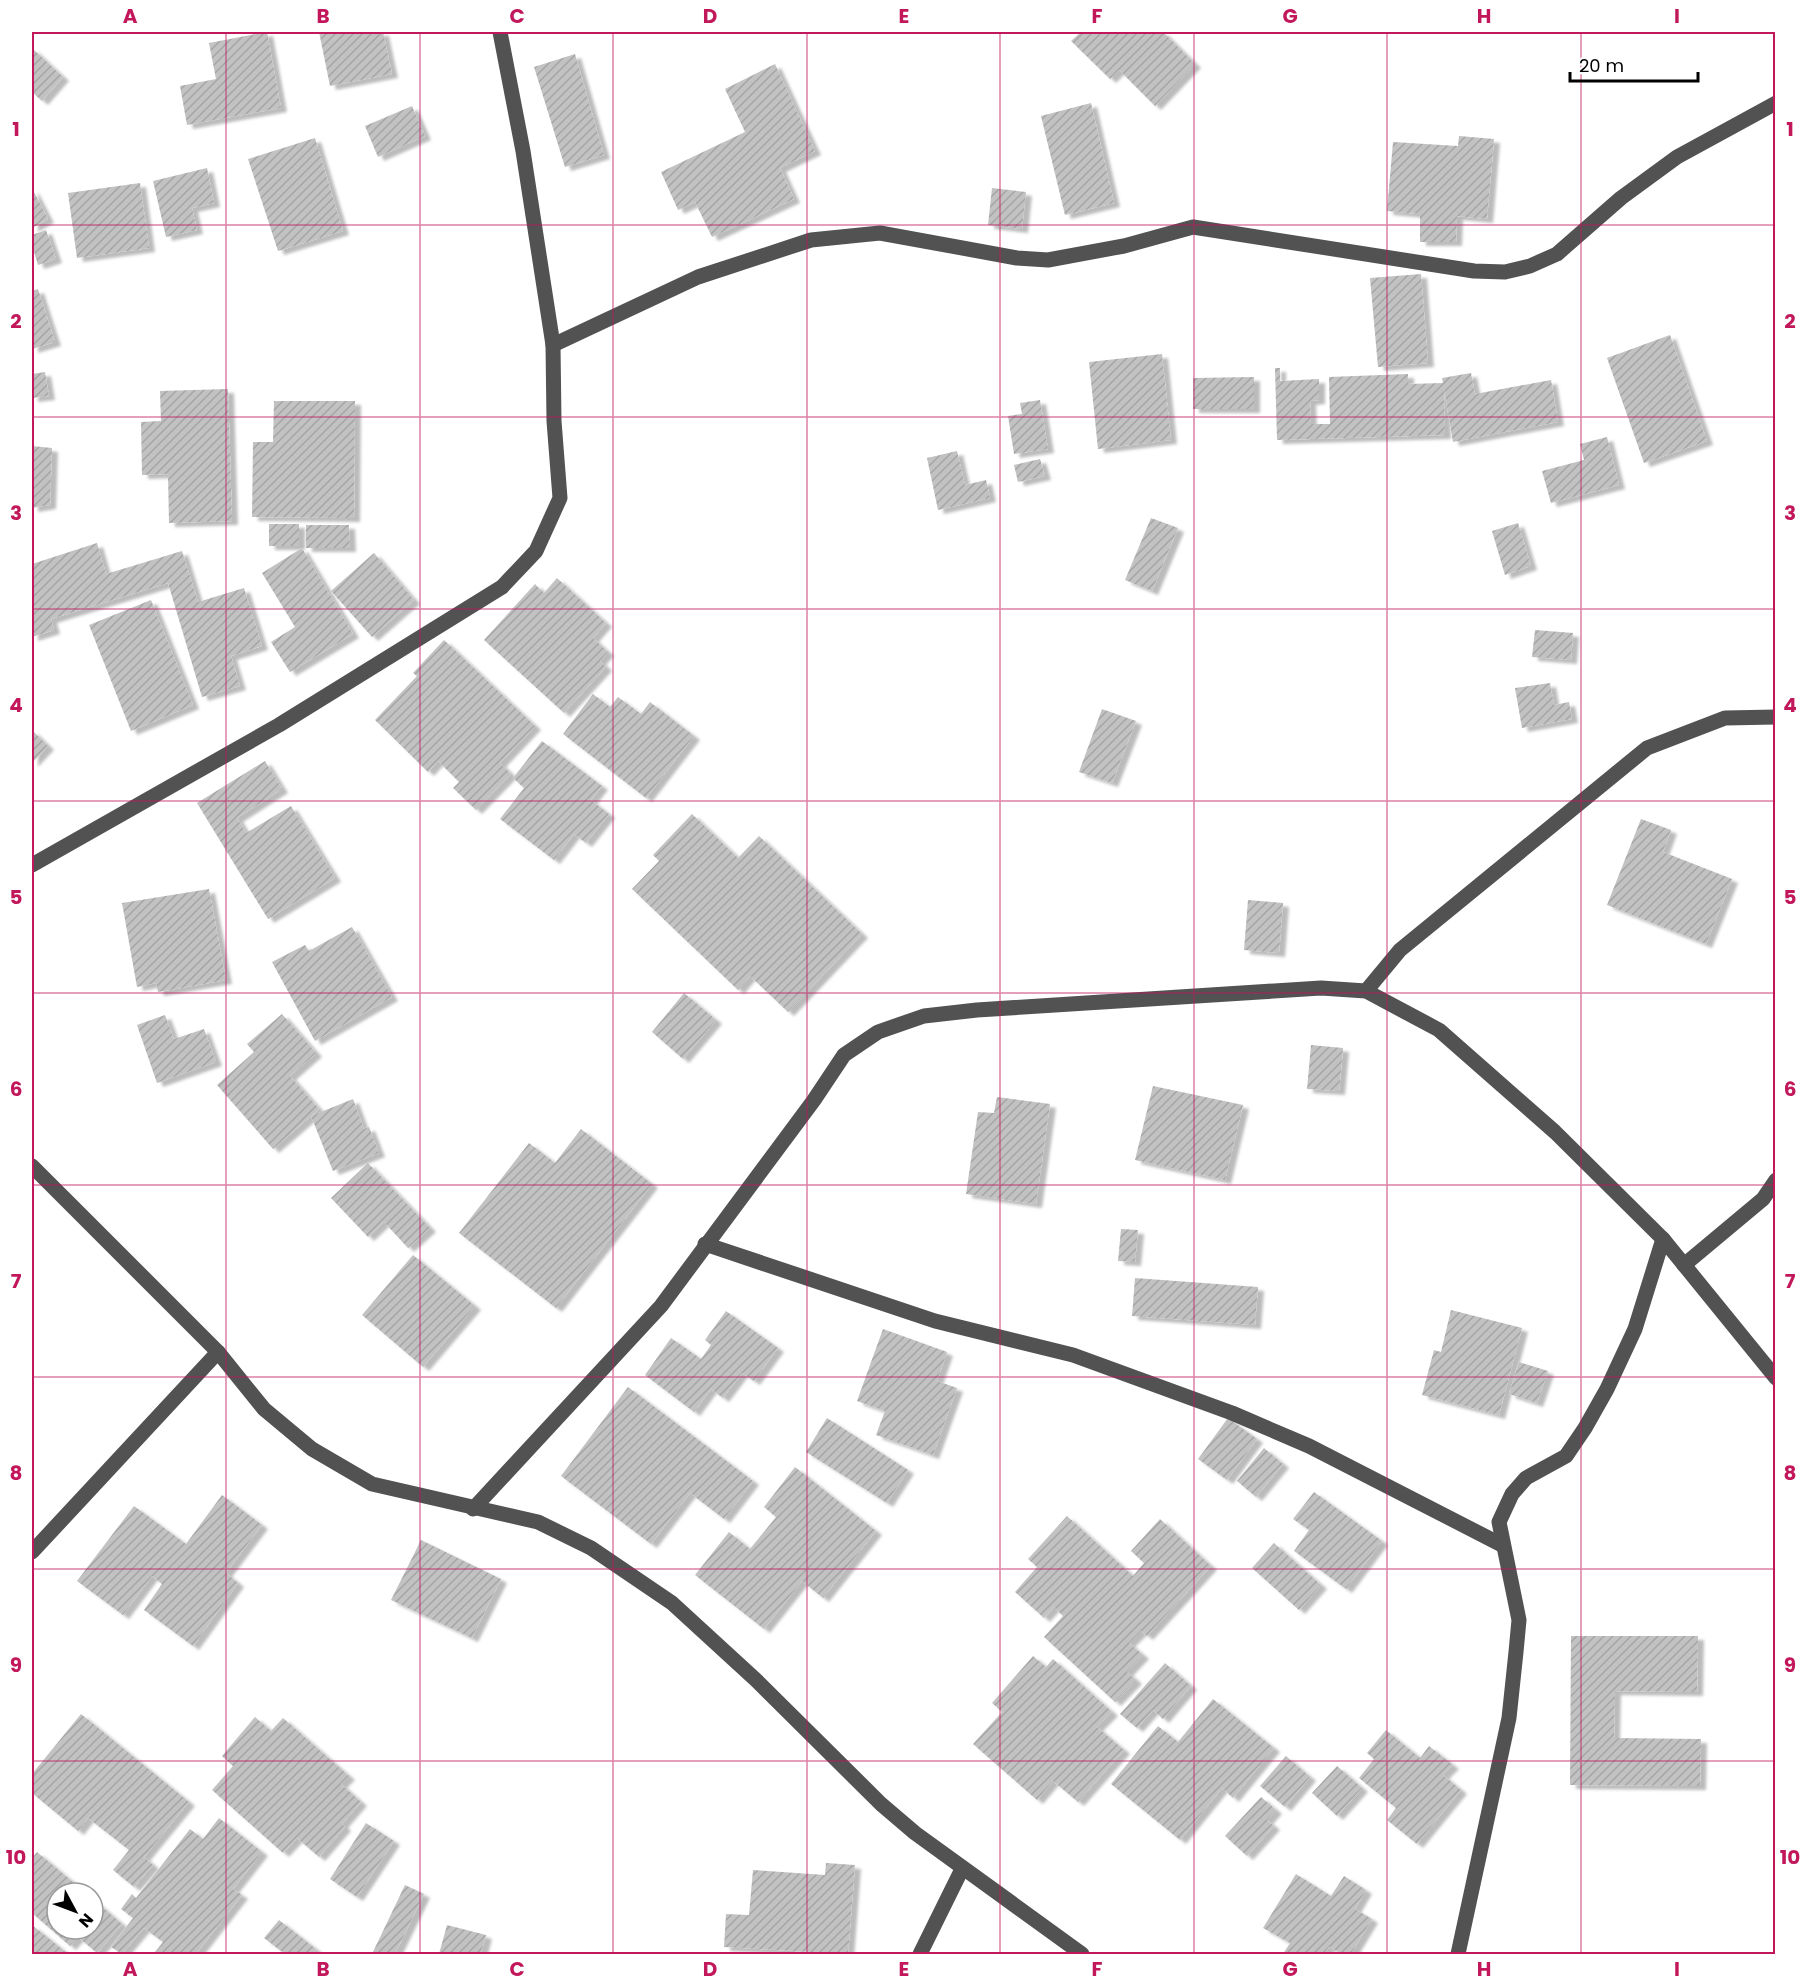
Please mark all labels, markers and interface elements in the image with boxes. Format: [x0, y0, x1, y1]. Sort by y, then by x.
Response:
text: A [123, 2, 138, 30]
text: B [316, 2, 330, 30]
text: C [509, 2, 525, 30]
text: D [703, 2, 717, 30]
text: E [899, 2, 909, 30]
text: F [1092, 2, 1103, 30]
text: G [1282, 2, 1298, 30]
text: H [1477, 2, 1491, 30]
text: I [1674, 2, 1680, 30]
scale bar [1570, 45, 1698, 83]
text: 20 m [1579, 53, 1624, 78]
text: 1 [12, 115, 20, 143]
text: 1 [1786, 115, 1794, 143]
text: 2 [10, 307, 22, 335]
text: 2 [1784, 307, 1796, 335]
text: 3 [10, 499, 22, 527]
text: 3 [1784, 499, 1796, 527]
text: 4 [9, 691, 23, 719]
text: 4 [1783, 691, 1797, 719]
text: 5 [10, 883, 23, 911]
text: 5 [1784, 883, 1797, 911]
text: 6 [10, 1075, 22, 1103]
text: 6 [1784, 1075, 1796, 1103]
text: 7 [11, 1267, 22, 1295]
text: 7 [1785, 1267, 1796, 1295]
text: 8 [10, 1459, 22, 1487]
text: 8 [1784, 1459, 1796, 1487]
text: 9 [10, 1651, 22, 1679]
text: 9 [1784, 1651, 1796, 1679]
text: 10 [6, 1843, 26, 1871]
text: 10 [1780, 1843, 1800, 1871]
north arrow [45, 1881, 105, 1941]
text: N [73, 1908, 99, 1933]
text: A [123, 1955, 138, 1983]
text: B [316, 1955, 330, 1983]
text: C [509, 1955, 525, 1983]
text: D [703, 1955, 717, 1983]
text: E [899, 1955, 909, 1983]
text: F [1092, 1955, 1103, 1983]
text: G [1282, 1955, 1298, 1983]
text: H [1477, 1955, 1491, 1983]
text: I [1674, 1955, 1680, 1983]

